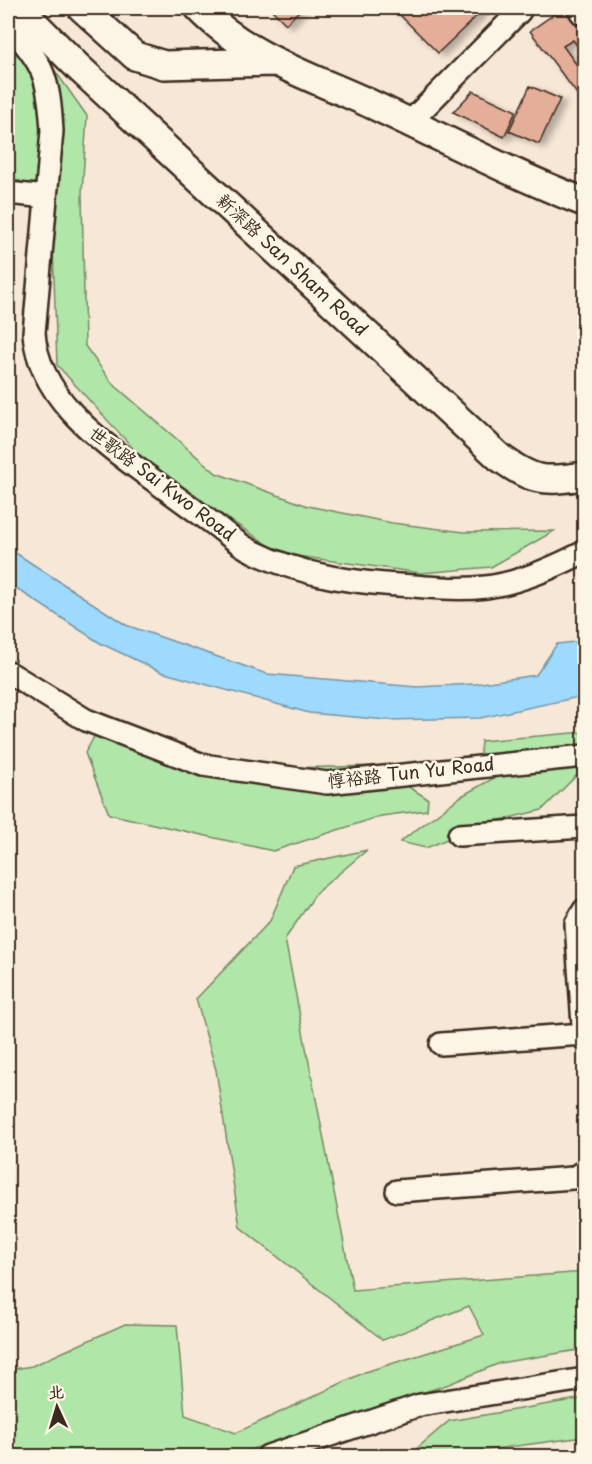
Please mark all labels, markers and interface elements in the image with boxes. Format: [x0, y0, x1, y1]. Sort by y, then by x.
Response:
street label: 新深路 San Sham Road [211, 186, 375, 342]
street label: 世歌路 Sai Kwo Road [84, 419, 242, 547]
street label: 惇裕路 Tun Yu Road [326, 749, 496, 794]
north arrow [27, 1377, 87, 1437]
text: 北 [47, 1379, 65, 1404]

